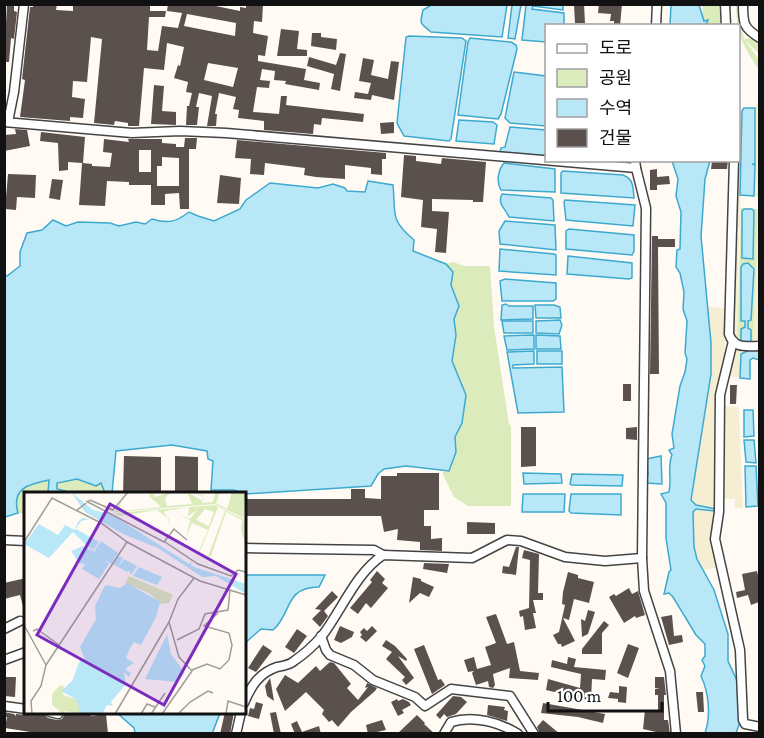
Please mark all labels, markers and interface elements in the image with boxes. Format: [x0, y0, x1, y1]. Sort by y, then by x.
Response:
legend [545, 24, 740, 162]
text: 도로 [599, 38, 632, 58]
text: 공원 [599, 68, 632, 88]
text: 수역 [599, 98, 632, 118]
text: 건물 [599, 128, 632, 148]
inset map [24, 492, 246, 714]
scale bar [548, 675, 662, 713]
text: 100 m [557, 686, 602, 706]

